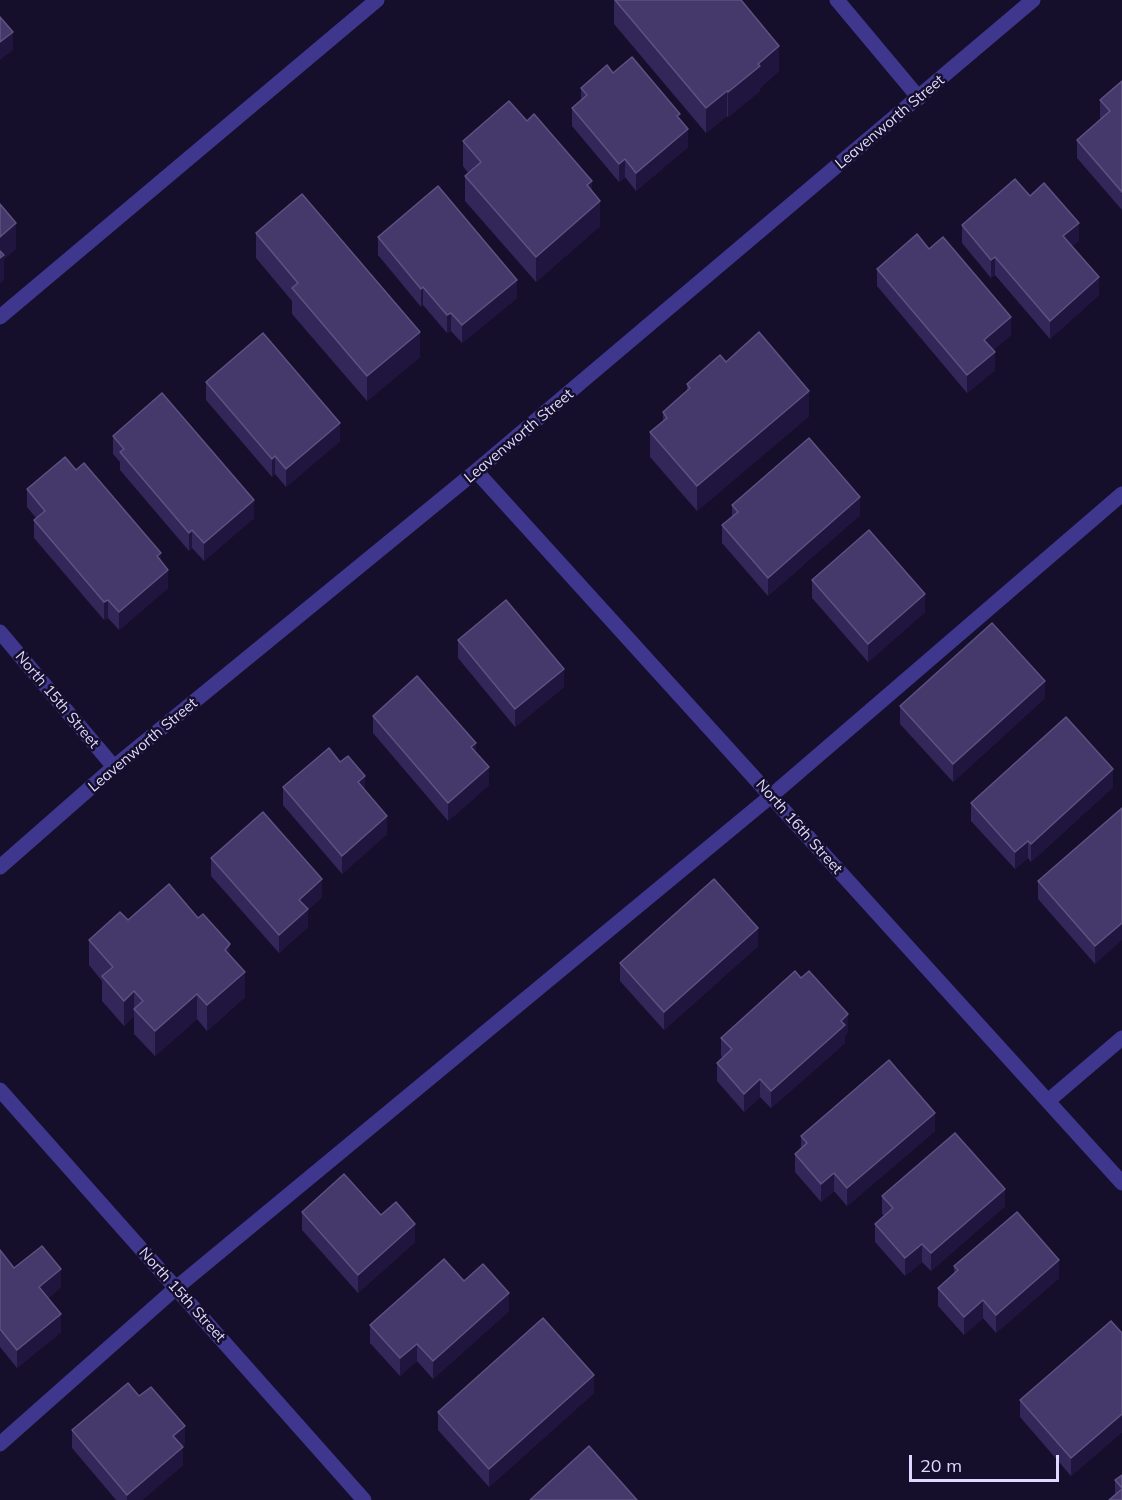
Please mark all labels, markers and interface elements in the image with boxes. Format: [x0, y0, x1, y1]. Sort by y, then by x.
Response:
street label: Leavenworth Street [832, 71, 948, 173]
street label: Leavenworth Street [461, 385, 577, 487]
street label: North 15th Street [11, 648, 103, 752]
street label: Leavenworth Street [85, 694, 201, 796]
street label: North 16th Street [752, 776, 846, 878]
street label: North 15th Street [135, 1244, 229, 1346]
scale bar [912, 1443, 1062, 1481]
text: 20 m [920, 1454, 962, 1477]

